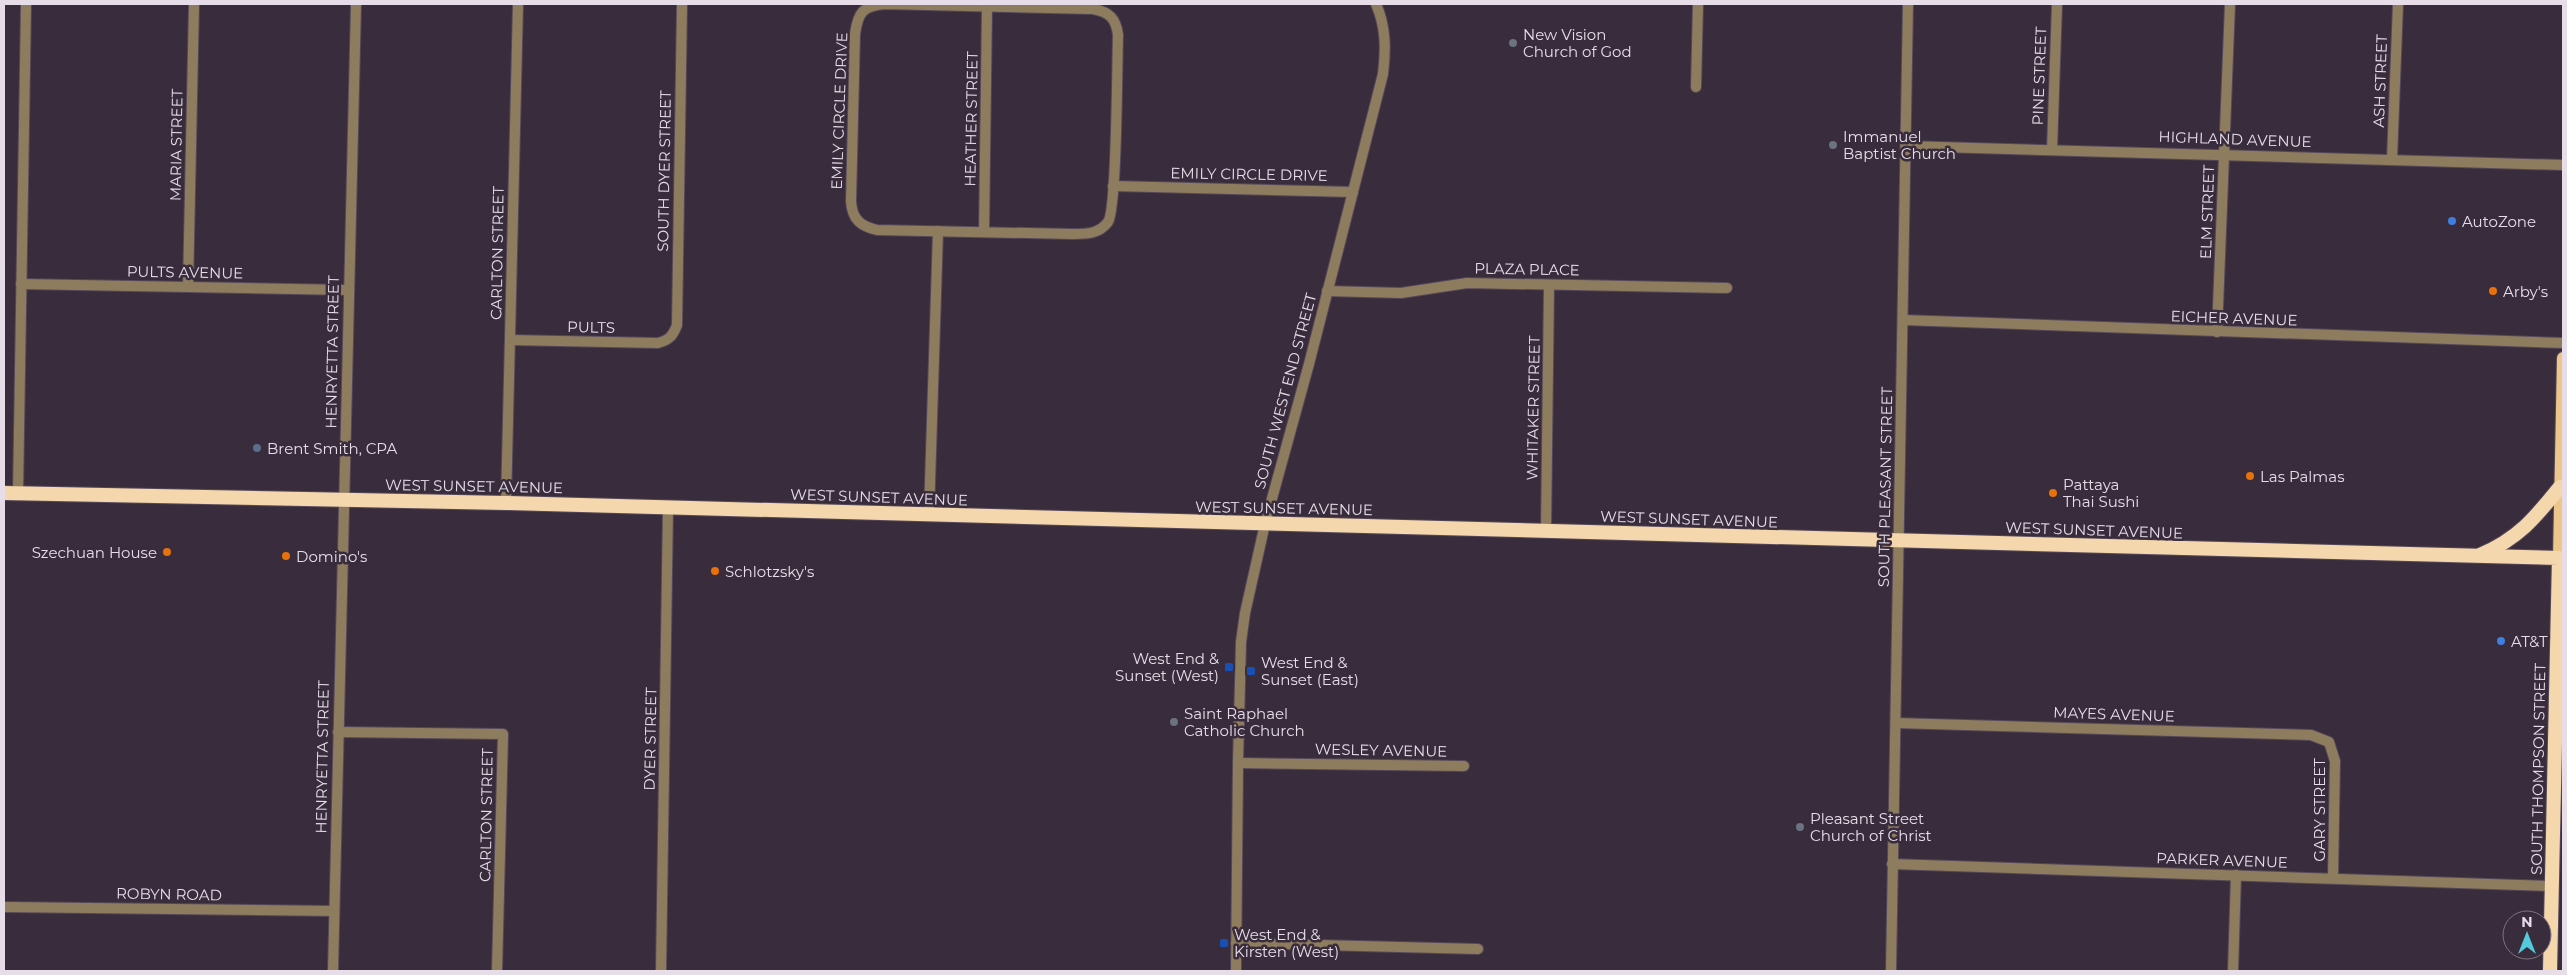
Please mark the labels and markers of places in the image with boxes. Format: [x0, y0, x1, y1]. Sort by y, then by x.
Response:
place label: New Vision Church of God [1523, 25, 1632, 61]
marker: New Vision Church of God [1507, 37, 1519, 49]
place label: Immanuel Baptist Church [1843, 127, 1956, 163]
marker: Immanuel Baptist Church [1827, 139, 1839, 151]
place label: AutoZone [2462, 212, 2536, 231]
marker: AutoZone [2446, 215, 2458, 227]
place label: Arby's [2503, 282, 2548, 301]
marker: Arby's [2487, 285, 2499, 297]
place label: Brent Smith, CPA [267, 439, 397, 458]
marker: Brent Smith, CPA [251, 442, 263, 454]
place label: Las Palmas [2260, 467, 2344, 486]
marker: Las Palmas [2244, 470, 2256, 482]
place label: Pattaya Thai Sushi [2063, 475, 2139, 511]
marker: Pattaya Thai Sushi [2047, 487, 2059, 499]
place label: Szechuan House [32, 543, 157, 562]
marker: Szechuan House [161, 546, 173, 558]
place label: Domino's [296, 547, 367, 566]
marker: Domino's [280, 550, 292, 562]
place label: Schlotzsky's [725, 562, 814, 581]
marker: Schlotzsky's [709, 565, 721, 577]
place label: AT&T [2511, 632, 2548, 651]
marker: AT&T [2495, 635, 2507, 647]
place label: West End & Sunset (West) [1115, 649, 1219, 685]
place label: West End & Sunset (East) [1261, 653, 1359, 689]
marker: West End & Sunset (West) [1223, 661, 1235, 673]
marker: West End & Sunset (East) [1245, 665, 1257, 677]
place label: Saint Raphael Catholic Church [1184, 704, 1305, 740]
marker: Saint Raphael Catholic Church [1168, 716, 1180, 728]
place label: Pleasant Street Church of Christ [1810, 809, 1932, 845]
marker: Pleasant Street Church of Christ [1794, 821, 1806, 833]
place label: West End & Kirsten (West) [1234, 925, 1339, 961]
marker: West End & Kirsten (West) [1218, 937, 1230, 949]

